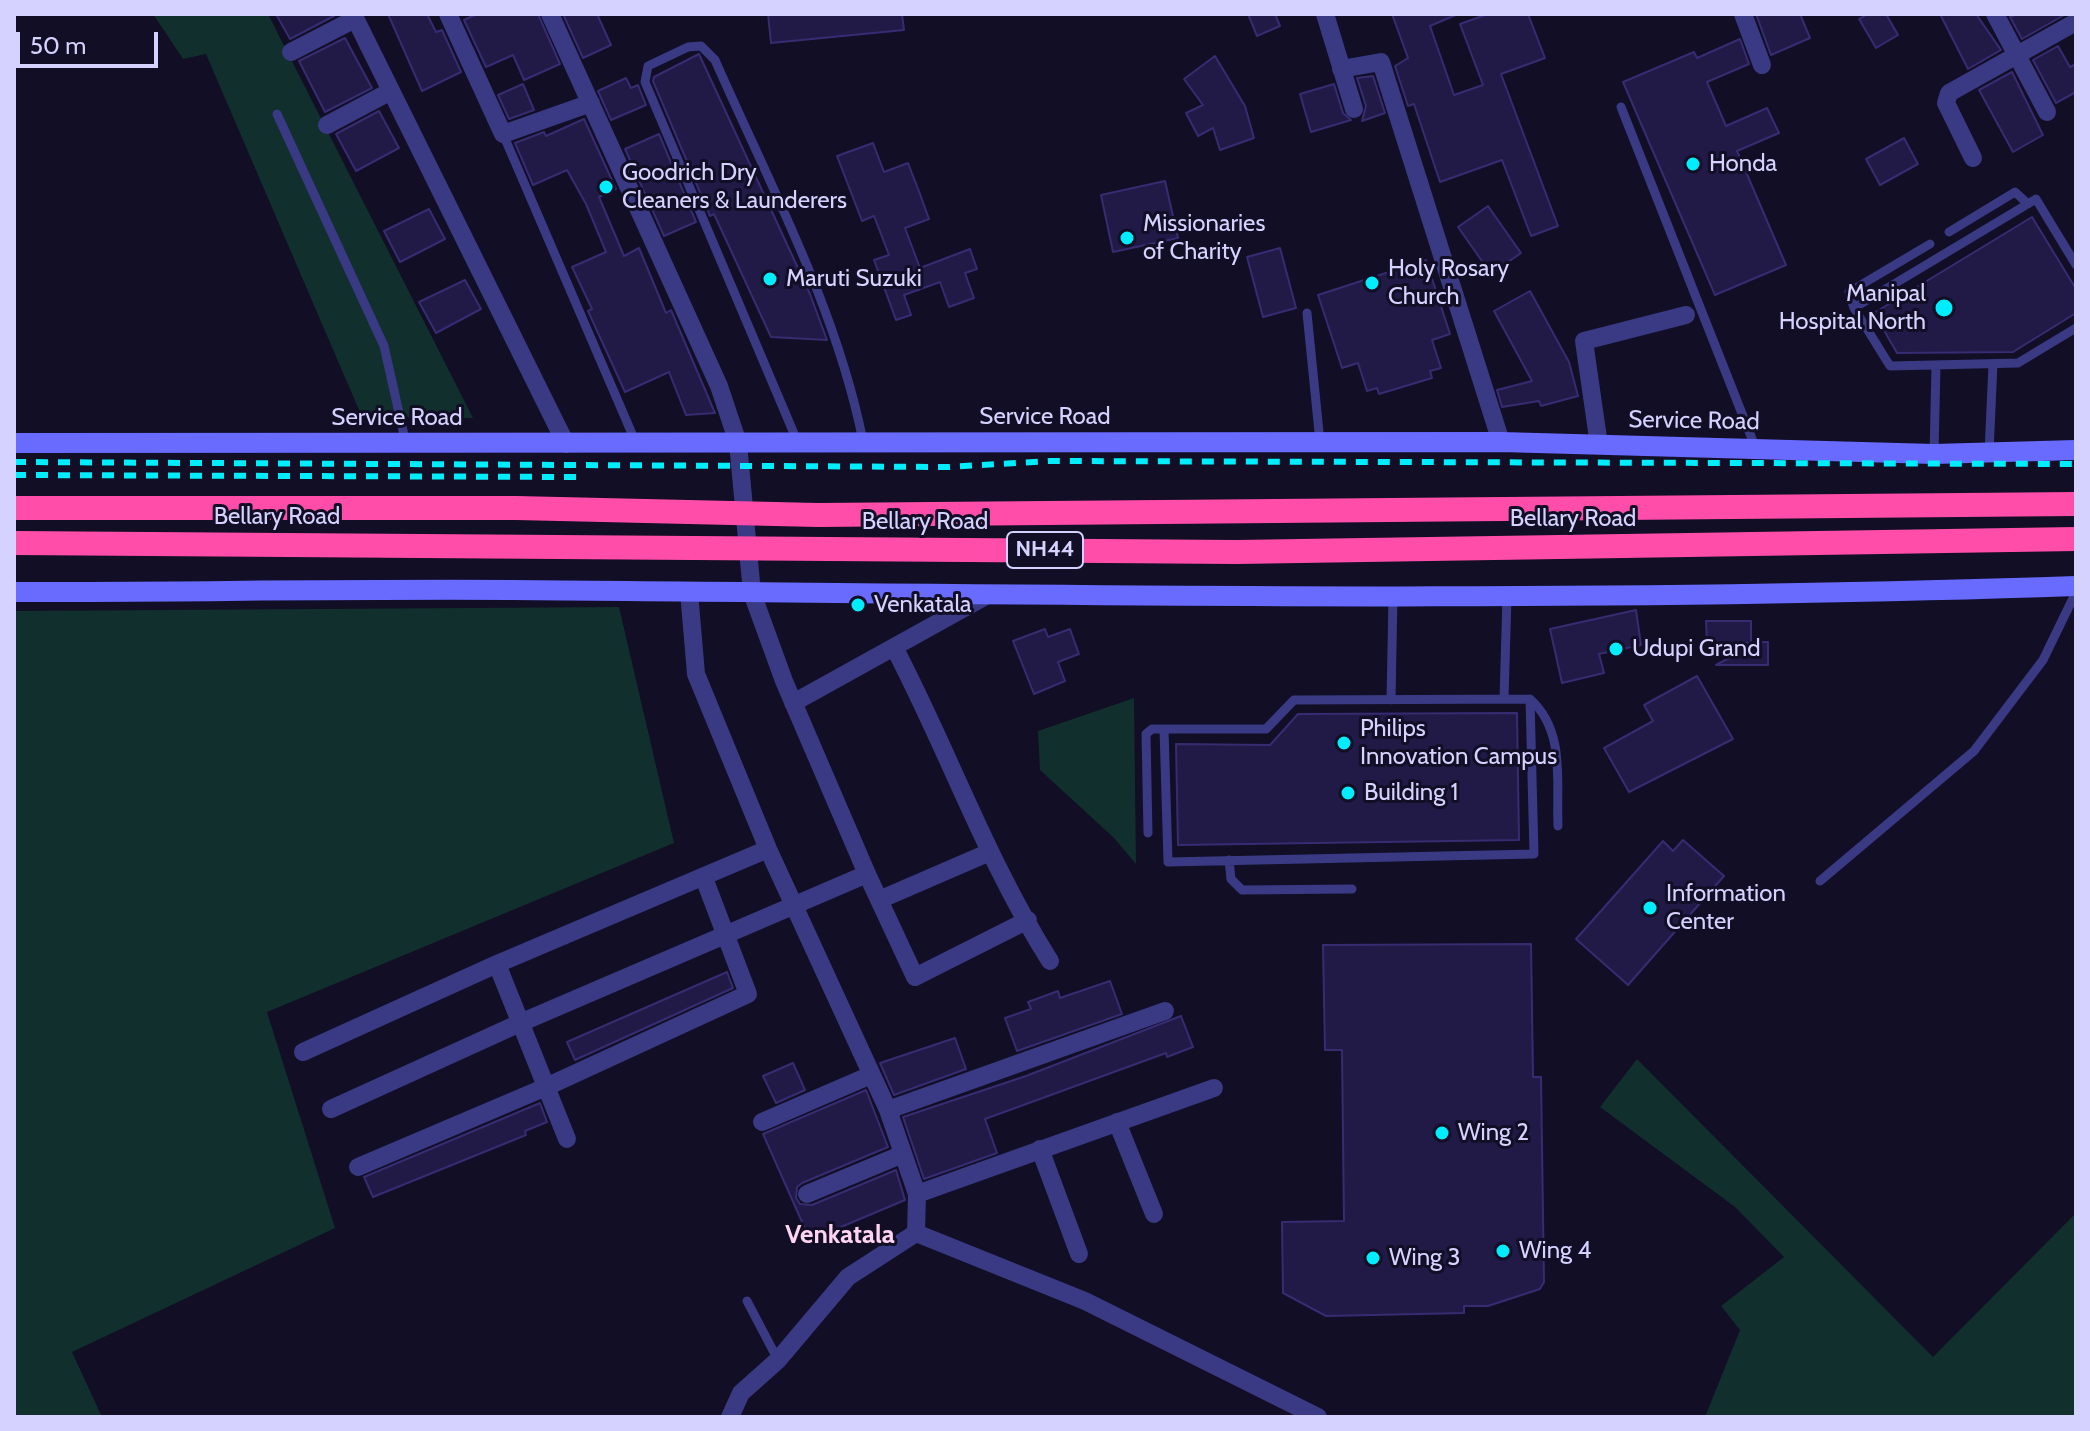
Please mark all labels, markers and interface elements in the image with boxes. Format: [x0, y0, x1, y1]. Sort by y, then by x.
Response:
scale bar [20, 16, 162, 66]
text: 50 m [30, 31, 86, 60]
place label: Honda [1709, 150, 1777, 178]
marker: Honda [1684, 155, 1702, 173]
place label: Goodrich Dry Cleaners & Launderers [622, 159, 847, 215]
marker: Goodrich Dry Cleaners & Launderers [597, 178, 615, 196]
place label: Missionaries of Charity [1143, 210, 1265, 266]
marker: Missionaries of Charity [1118, 229, 1136, 247]
place label: Holy Rosary Church [1388, 255, 1509, 311]
place label: Maruti Suzuki [786, 265, 922, 293]
marker: Maruti Suzuki [761, 270, 779, 288]
marker: Holy Rosary Church [1363, 274, 1381, 292]
place label: Manipal Hospital North [1779, 280, 1926, 336]
marker: Manipal Hospital North [1933, 297, 1955, 319]
street label: Service Road [979, 403, 1111, 431]
street label: Service Road [331, 404, 463, 432]
street label: Service Road [1628, 405, 1760, 437]
street label: Bellary Road [214, 503, 340, 531]
street label: Bellary Road [1510, 505, 1636, 533]
street label: Bellary Road [862, 508, 988, 536]
road number: NH44 [1007, 532, 1083, 568]
place label: Venkatala [874, 591, 972, 619]
marker: Venkatala [849, 596, 867, 614]
place label: Udupi Grand [1632, 635, 1760, 663]
marker: Udupi Grand [1607, 640, 1625, 658]
place label: Philips Innovation Campus [1360, 715, 1557, 771]
marker: Philips Innovation Campus [1335, 734, 1353, 752]
place label: Building 1 [1364, 779, 1458, 807]
marker: Building 1 [1339, 784, 1357, 802]
place label: Information Center [1666, 880, 1786, 936]
marker: Information Center [1641, 899, 1659, 917]
place label: Wing 2 [1458, 1119, 1529, 1147]
marker: Wing 2 [1433, 1124, 1451, 1142]
district label: Venkatala [785, 1219, 895, 1251]
place label: Wing 4 [1519, 1237, 1591, 1265]
marker: Wing 4 [1494, 1242, 1512, 1260]
place label: Wing 3 [1389, 1244, 1460, 1272]
marker: Wing 3 [1364, 1249, 1382, 1267]

